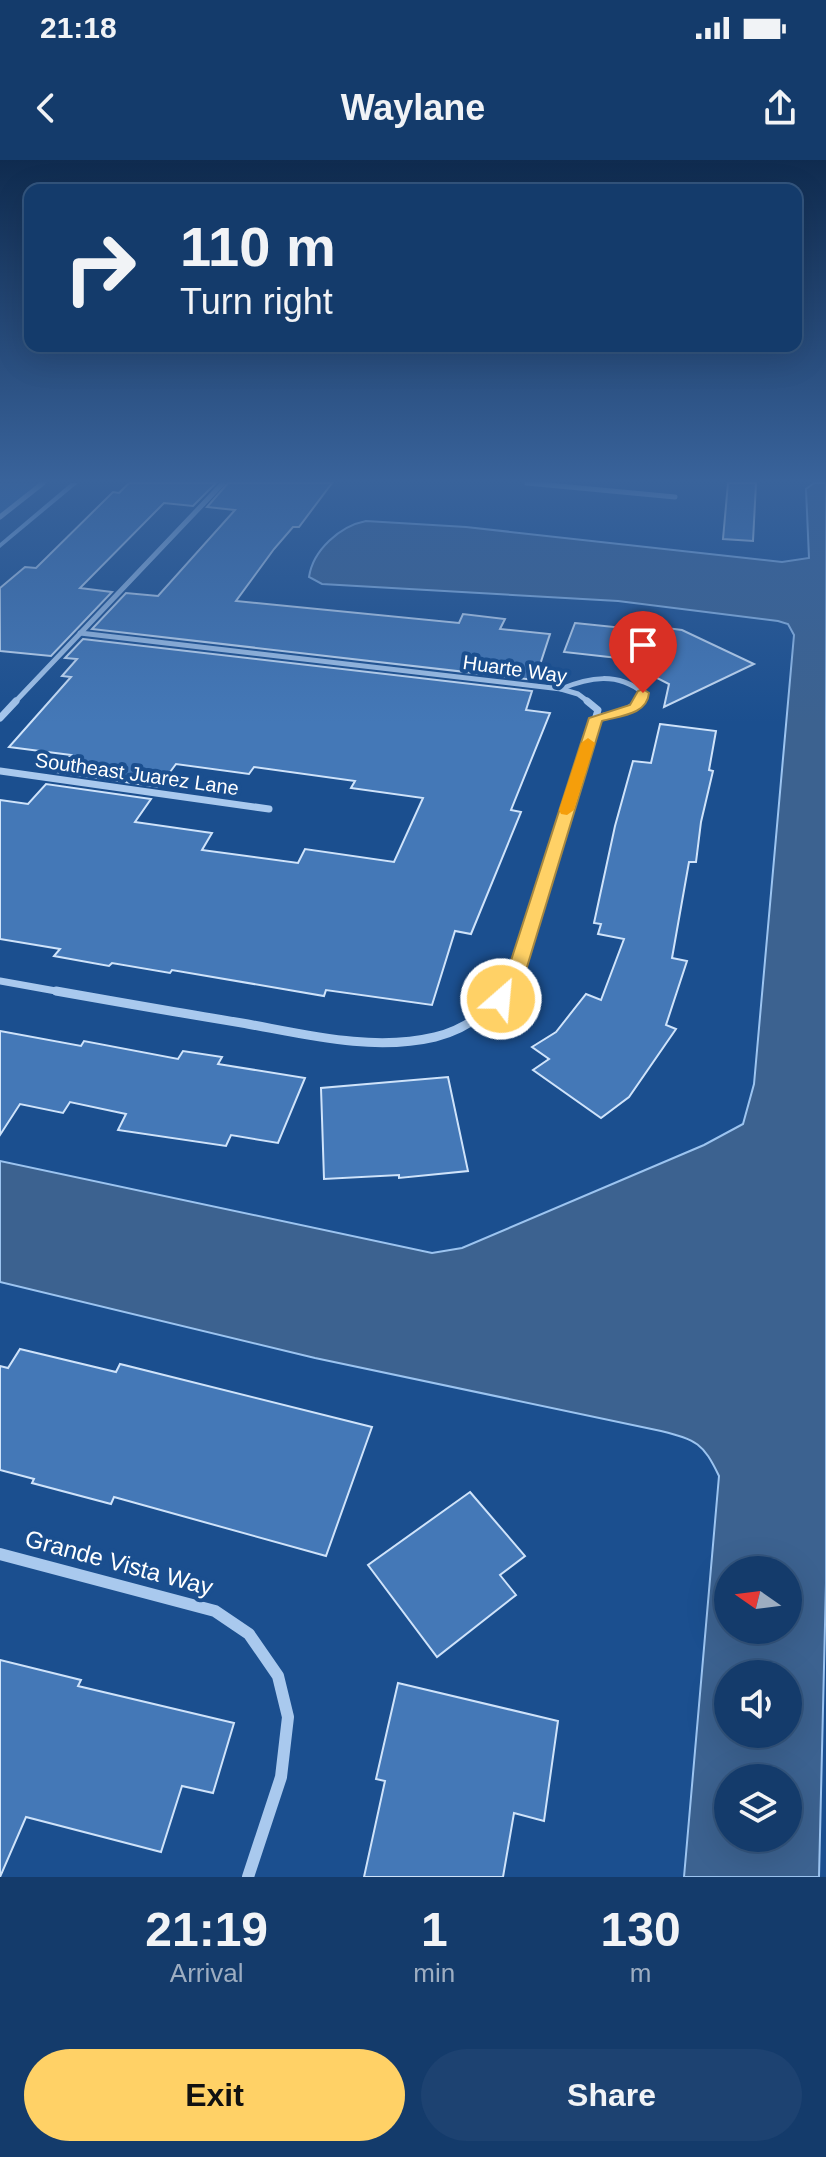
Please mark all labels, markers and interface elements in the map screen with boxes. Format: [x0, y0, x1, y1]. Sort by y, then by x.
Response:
text: 21:18 [40, 11, 117, 44]
icon: back [24, 86, 68, 130]
icon: share [758, 86, 802, 130]
text: Waylane [341, 87, 485, 128]
text: 110 m [180, 215, 336, 278]
icon: right [48, 216, 152, 320]
text: Turn right [180, 281, 333, 322]
pin [609, 611, 677, 693]
icon: arrive [621, 623, 665, 667]
street label: Huarte Way [462, 651, 568, 687]
street label: Southeast Juarez Lane [34, 749, 240, 799]
position arrow [459, 957, 543, 1041]
street label: Grande Vista Way [22, 1524, 216, 1601]
north arrow [714, 1556, 802, 1644]
map controls [714, 1556, 802, 1852]
button: sound [714, 1660, 802, 1748]
button: layers [714, 1764, 802, 1852]
text: 21:19 [145, 1903, 268, 1956]
text: 1 [421, 1903, 448, 1956]
text: 130 [601, 1903, 681, 1956]
text: Arrival [170, 1958, 244, 1988]
text: min [413, 1958, 455, 1988]
text: m [630, 1958, 651, 1988]
button: Exit [24, 2049, 405, 2141]
button: Share [421, 2049, 802, 2141]

